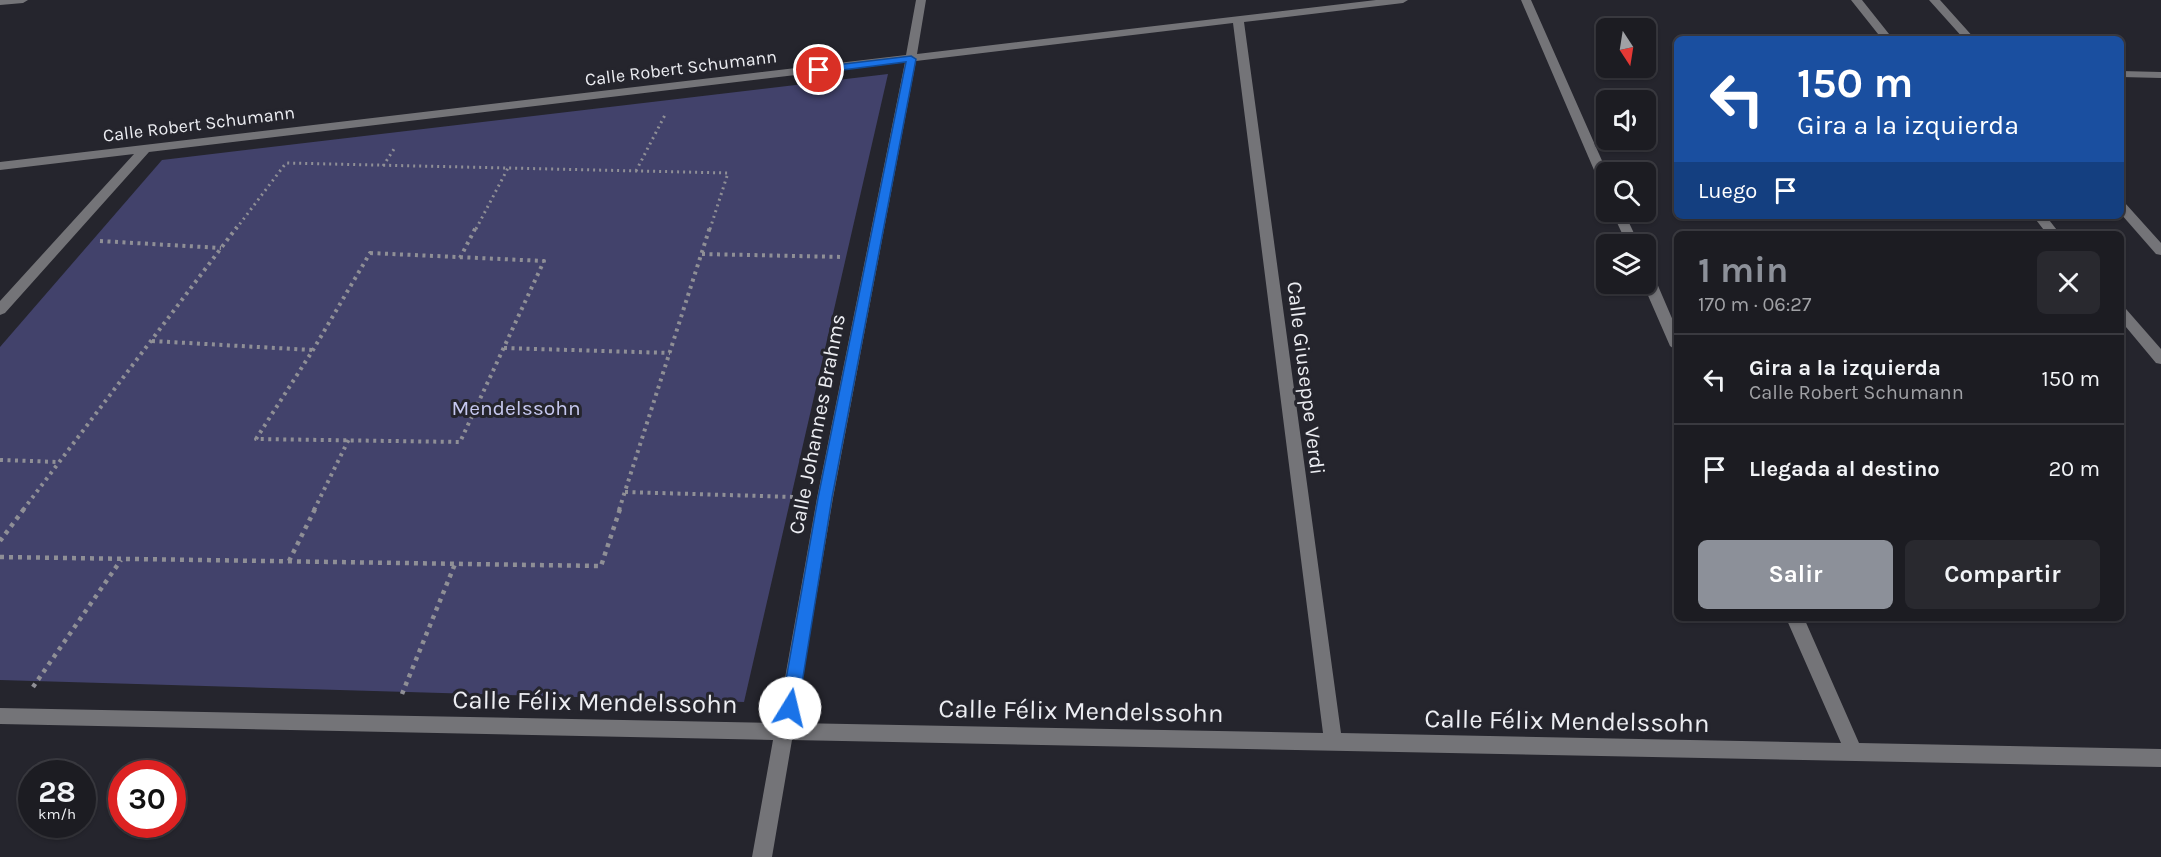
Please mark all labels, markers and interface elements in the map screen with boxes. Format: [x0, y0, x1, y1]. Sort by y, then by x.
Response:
north arrow [1596, 18, 1656, 78]
map controls [1596, 18, 1656, 294]
pin [793, 44, 844, 95]
street label: Calle Robert Schumann [584, 45, 778, 91]
icon: arrive [802, 53, 835, 86]
text: 150 m [1797, 58, 1913, 108]
icon: left [1698, 60, 1776, 138]
button: sound [1596, 90, 1656, 150]
street label: Calle Robert Schumann [102, 101, 296, 147]
text: Gira a la izquierda [1797, 109, 2019, 141]
button: search [1596, 162, 1656, 222]
icon: arrive [1769, 174, 1802, 207]
text: Luego [1698, 178, 1757, 204]
button: layers [1596, 234, 1656, 294]
text: 1 min [1698, 249, 1788, 291]
button: close [2037, 251, 2100, 314]
street label: Calle Giuseppe Verdi [1282, 280, 1330, 476]
text: 170 m · 06:27 [1698, 293, 1811, 316]
street label: Calle Johannes Brahms [784, 312, 850, 536]
text: Gira a la izquierda [1749, 355, 1941, 381]
icon: left [1698, 363, 1731, 396]
text: 150 m [2041, 366, 2100, 392]
text: Calle Robert Schumann [1749, 381, 1964, 404]
park label: Mendelssohn [451, 396, 581, 420]
icon: arrive [1698, 453, 1731, 486]
text: Llegada al destino [1749, 456, 1940, 482]
text: 20 m [2048, 456, 2100, 482]
button: Salir [1698, 540, 1893, 609]
button: Compartir [1905, 540, 2100, 609]
position arrow [758, 676, 822, 740]
street label: Calle Félix Mendelssohn [452, 684, 738, 720]
street label: Calle Félix Mendelssohn [938, 693, 1224, 729]
street label: Calle Félix Mendelssohn [1424, 703, 1710, 739]
speed limit sign: 30 [108, 760, 186, 838]
text: 28 [38, 774, 76, 810]
text: km/h [38, 805, 76, 823]

